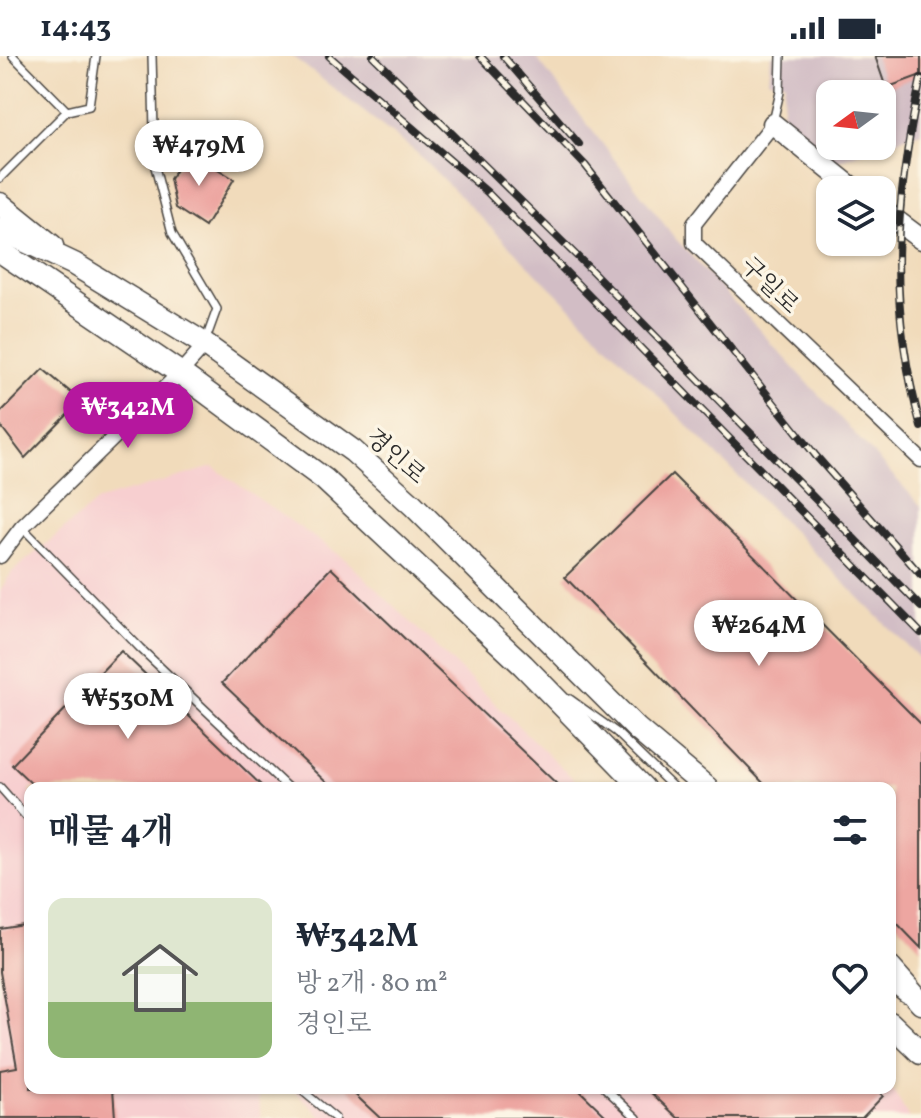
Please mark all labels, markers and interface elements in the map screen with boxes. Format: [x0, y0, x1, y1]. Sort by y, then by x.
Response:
text: 14:43 [40, 7, 111, 49]
north arrow [816, 80, 896, 160]
map controls [816, 80, 896, 256]
pin: ₩479M [143, 120, 255, 188]
text: ₩479M [153, 128, 245, 164]
button: layers [816, 176, 896, 256]
street label: 구일로 [732, 250, 805, 323]
pin: ₩342M [72, 382, 184, 450]
text: ₩342M [81, 390, 175, 426]
street label: 경인로 [357, 422, 432, 493]
pin: ₩264M [703, 600, 815, 668]
text: ₩264M [712, 608, 806, 644]
pin: ₩530M [72, 673, 184, 741]
text: ₩530M [82, 681, 174, 717]
icon: filters [828, 808, 872, 852]
text: 매물 4개 [48, 810, 174, 857]
text: ₩342M [296, 914, 418, 961]
icon: home [112, 930, 208, 1026]
icon: heart [828, 956, 872, 1000]
text: 방 2개 · 80 m² [296, 966, 448, 1002]
text: 경인로 [296, 1007, 371, 1043]

